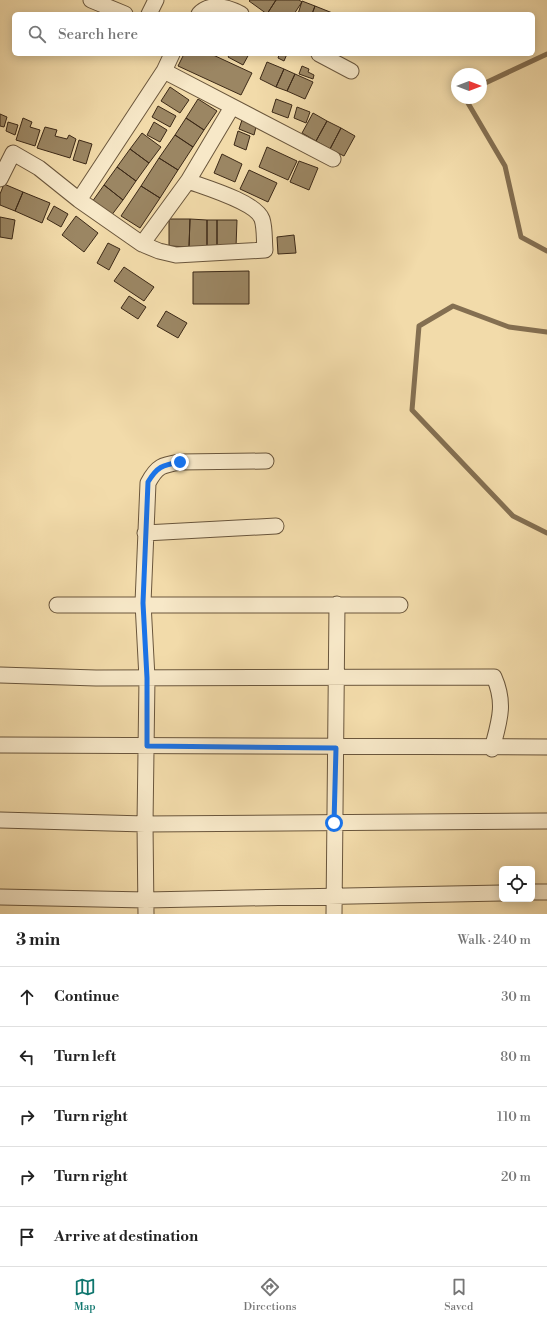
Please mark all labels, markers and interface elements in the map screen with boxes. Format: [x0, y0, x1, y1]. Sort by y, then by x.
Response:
search box [12, 12, 535, 56]
icon: search [26, 23, 48, 45]
text: Search here [58, 25, 138, 44]
north arrow [451, 68, 487, 104]
route end [171, 453, 189, 471]
route start [325, 814, 343, 832]
map controls [499, 866, 535, 902]
button: locate [499, 866, 535, 902]
text: 3 min [16, 929, 60, 951]
text: Walk · 240 m [457, 932, 531, 948]
icon: ahead [16, 986, 38, 1008]
text: Continue [54, 987, 119, 1006]
text: 30 m [501, 989, 531, 1005]
icon: left [16, 1046, 38, 1068]
text: Turn left [54, 1047, 116, 1066]
text: 80 m [500, 1049, 531, 1065]
icon: right [16, 1106, 38, 1128]
text: Turn right [54, 1107, 128, 1126]
text: 110 m [497, 1109, 531, 1125]
icon: right [16, 1166, 38, 1188]
text: Turn right [54, 1167, 128, 1186]
text: 20 m [501, 1169, 531, 1185]
icon: arrive [16, 1226, 38, 1248]
text: Arrive at destination [54, 1227, 198, 1246]
tab: Map [74, 1276, 96, 1314]
tab: Directions [244, 1276, 297, 1314]
tab: Saved [444, 1276, 473, 1314]

